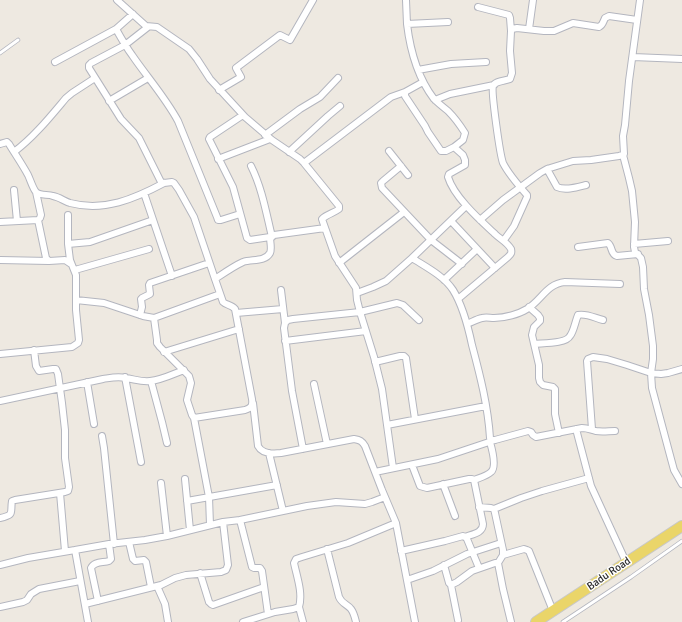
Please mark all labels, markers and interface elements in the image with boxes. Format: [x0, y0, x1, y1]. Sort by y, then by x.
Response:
street label: Badu Road [585, 555, 633, 593]

